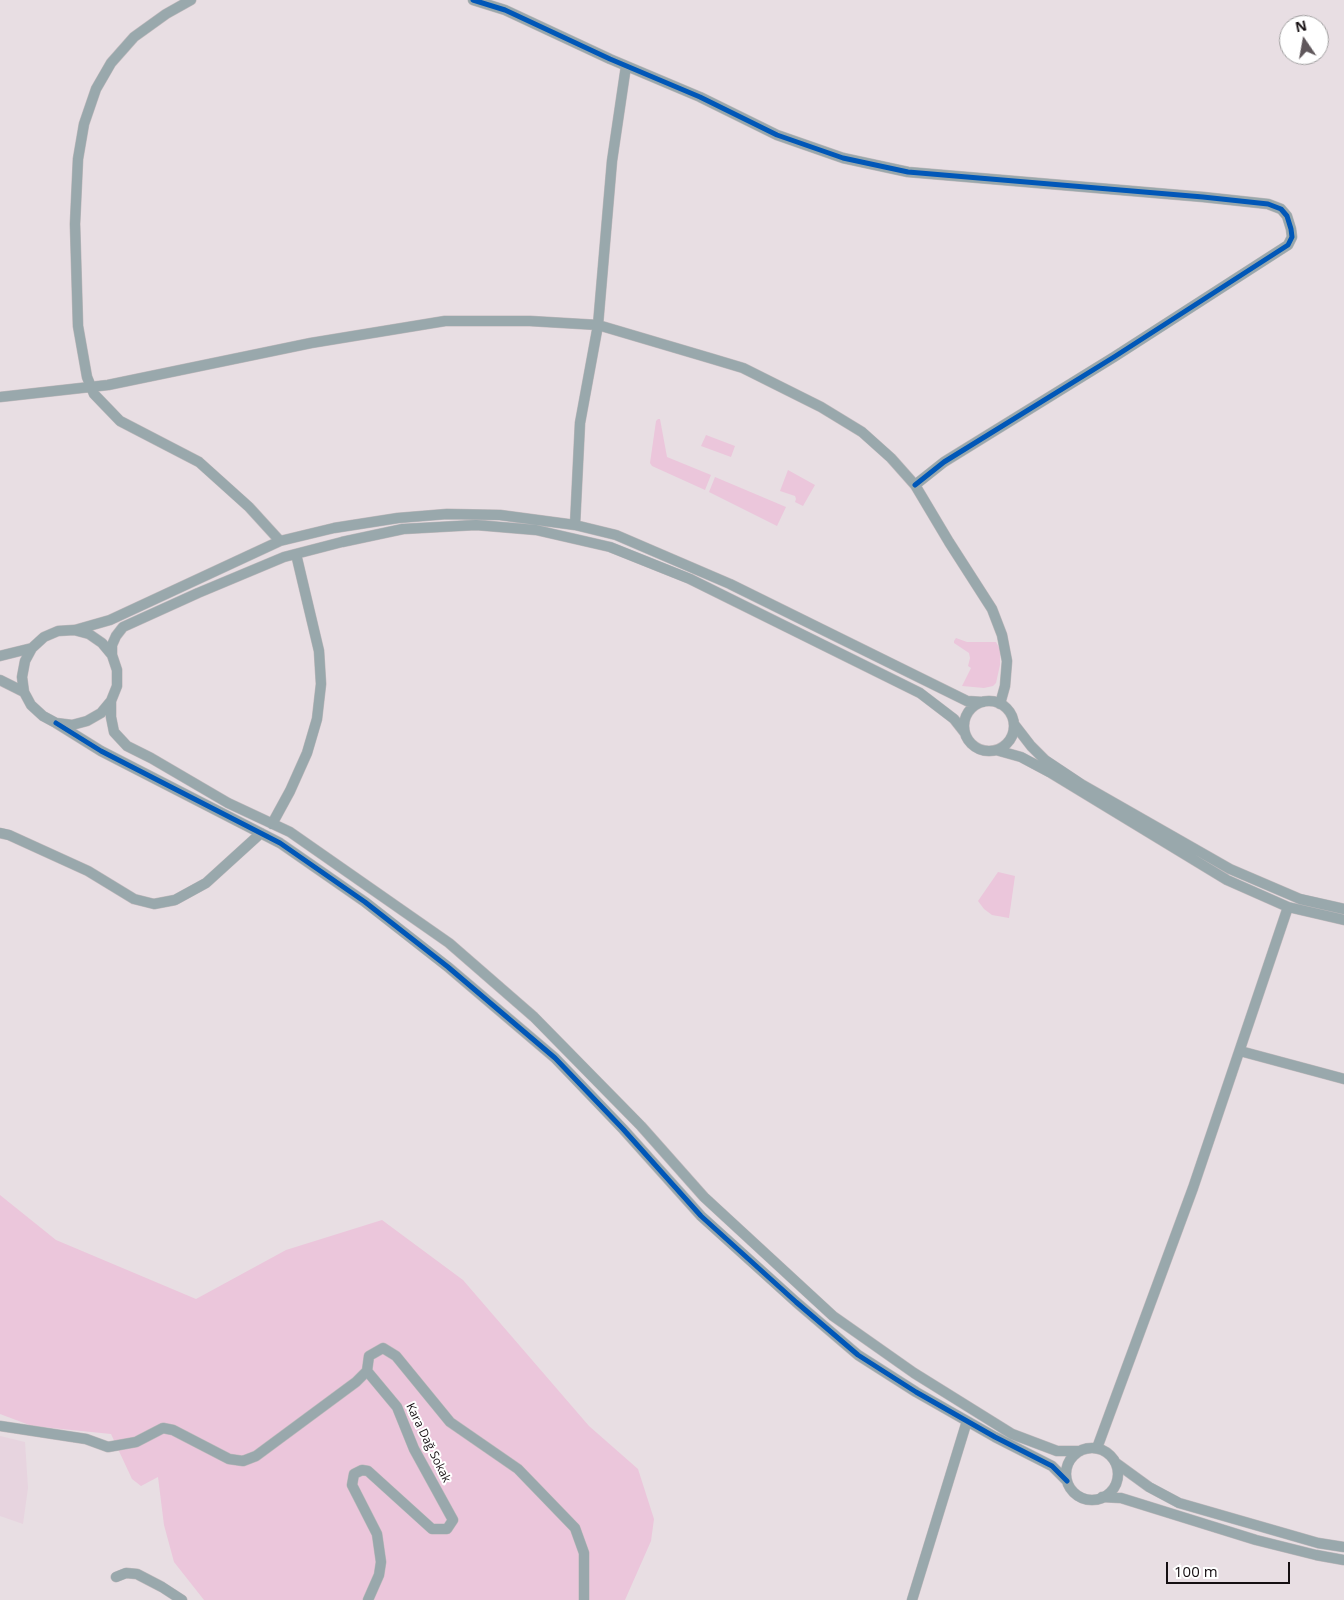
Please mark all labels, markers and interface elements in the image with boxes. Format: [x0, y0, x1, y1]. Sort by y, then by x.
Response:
north arrow [1279, 15, 1329, 65]
text: N [1293, 15, 1309, 36]
street label: Kara Dağ Sokak [403, 1401, 453, 1485]
scale bar [1169, 1552, 1293, 1584]
text: 100 m [1174, 1561, 1218, 1581]

